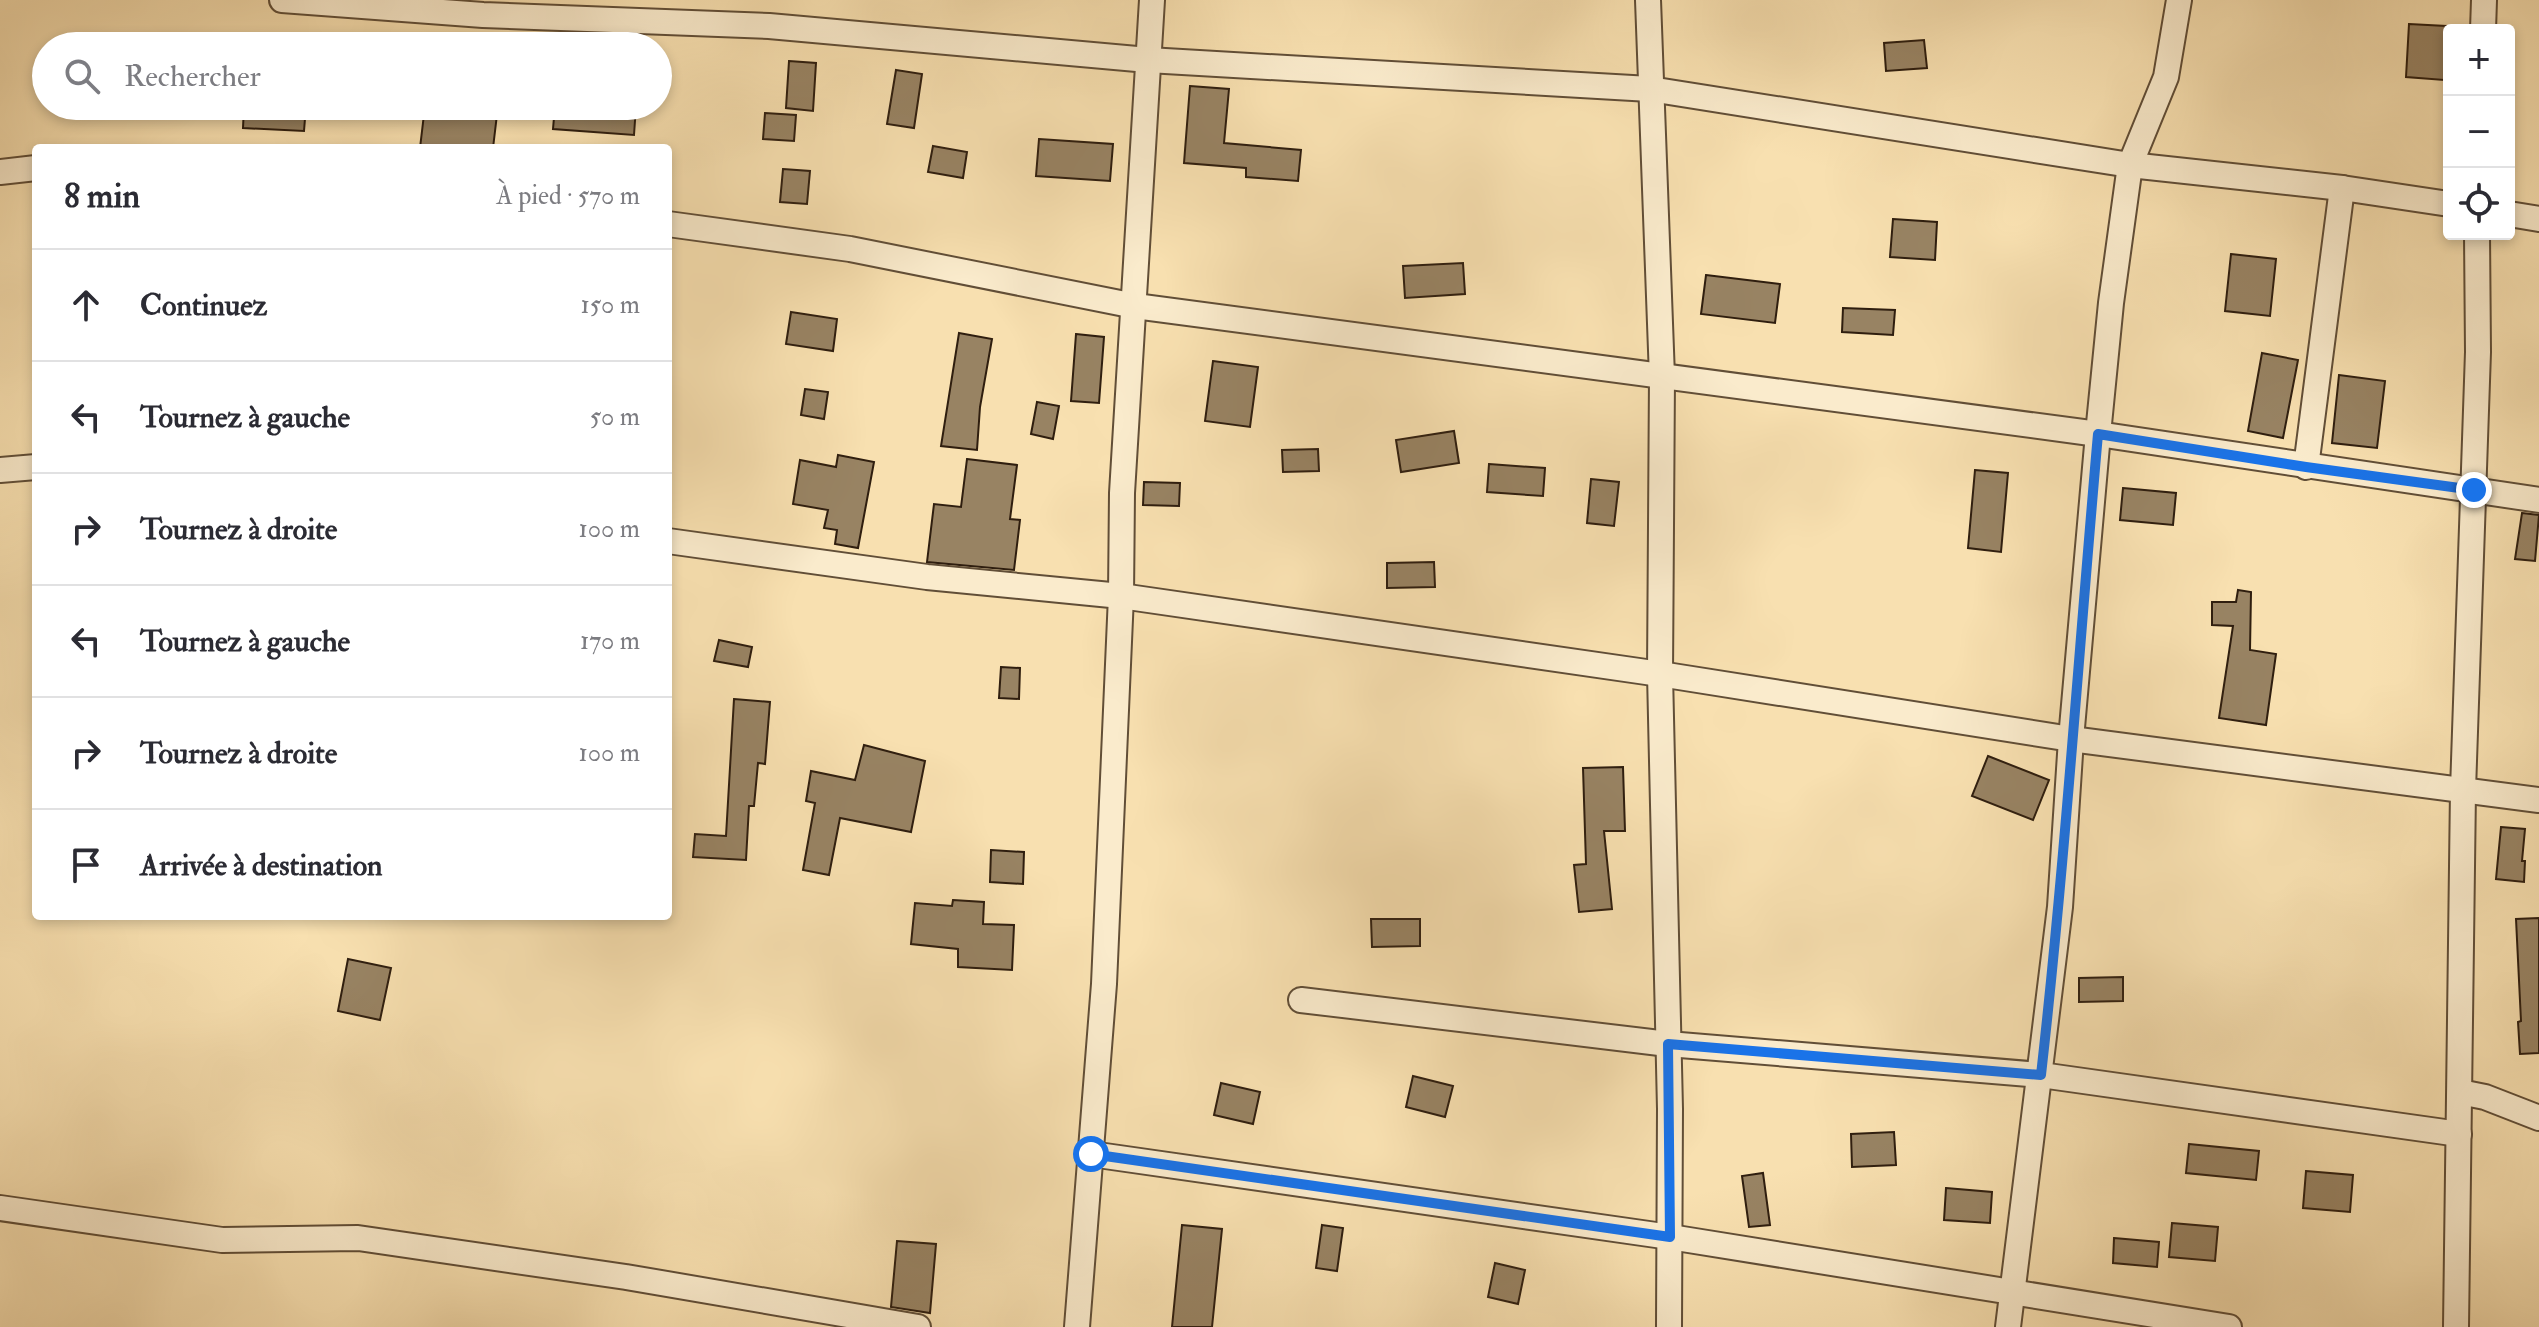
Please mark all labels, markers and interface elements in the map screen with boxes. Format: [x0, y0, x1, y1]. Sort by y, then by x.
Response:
map controls [2443, 24, 2515, 240]
button: + [2443, 24, 2515, 96]
search box [32, 32, 672, 120]
icon: search [60, 54, 104, 98]
text: Rechercher [124, 58, 261, 95]
button: − [2443, 96, 2515, 168]
button: locate [2443, 168, 2515, 240]
text: 8 min [64, 175, 140, 218]
text: À pied · 570 m [496, 180, 640, 212]
icon: ahead [64, 283, 108, 327]
text: Continuez [140, 287, 267, 324]
text: 150 m [581, 289, 640, 321]
icon: left [64, 395, 108, 439]
text: Tournez à gauche [140, 399, 350, 436]
text: 50 m [590, 401, 640, 433]
route end [2456, 472, 2492, 508]
icon: right [64, 507, 108, 551]
text: Tournez à droite [140, 511, 337, 548]
text: 100 m [579, 513, 640, 545]
icon: left [64, 619, 108, 663]
text: Tournez à gauche [140, 623, 350, 660]
text: 170 m [580, 625, 640, 657]
icon: right [64, 731, 108, 775]
text: Tournez à droite [140, 735, 337, 772]
text: 100 m [579, 737, 640, 769]
icon: arrive [64, 843, 108, 887]
text: Arrivée à destination [140, 847, 383, 884]
route start [1073, 1136, 1109, 1172]

